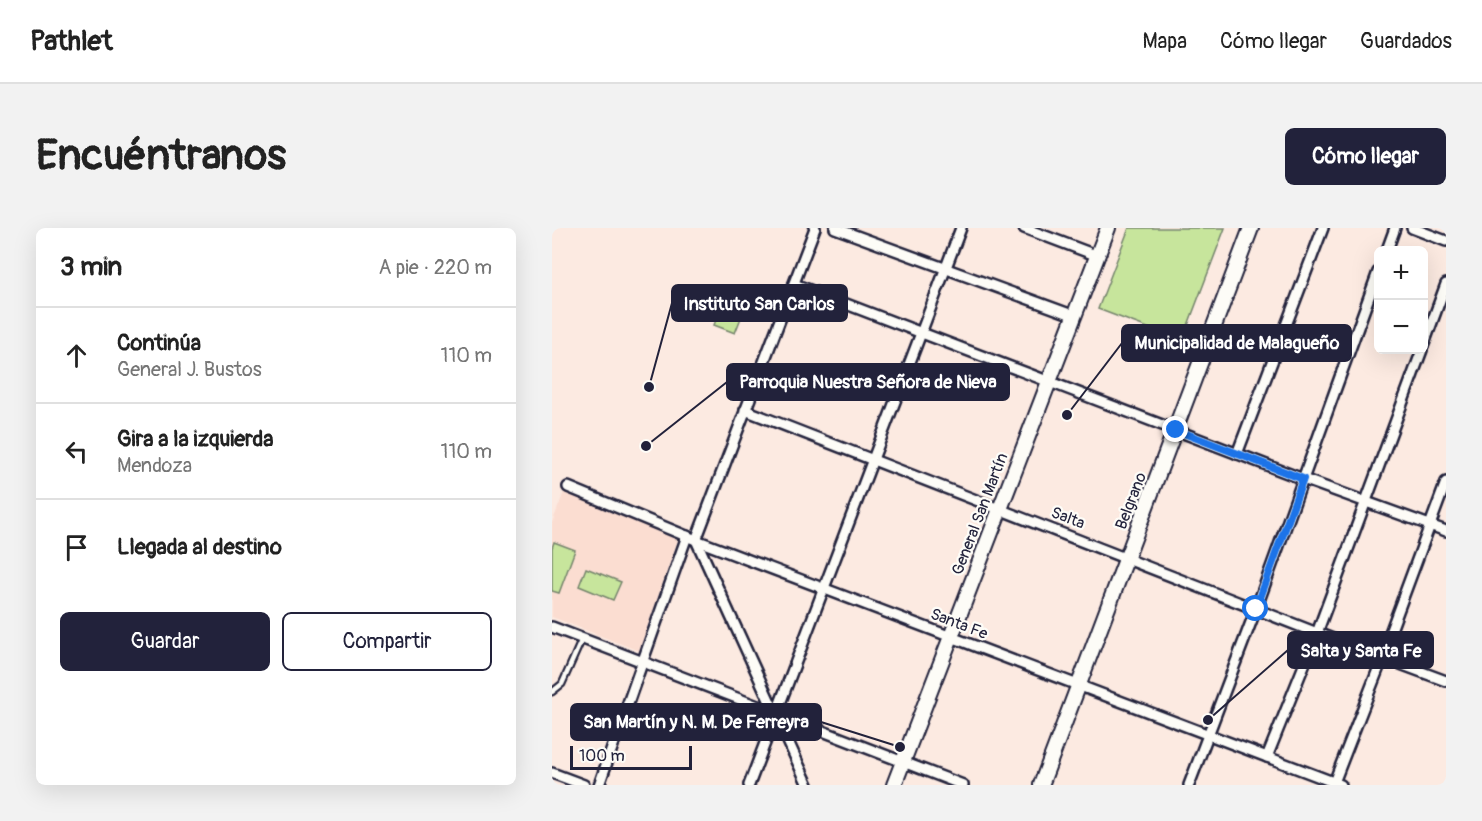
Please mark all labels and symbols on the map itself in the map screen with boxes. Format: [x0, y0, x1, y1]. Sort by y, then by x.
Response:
callout: Instituto San Carlos [672, 285, 847, 321]
text: Instituto San Carlos [684, 293, 835, 316]
callout: Municipalidad de Malagueño [1122, 325, 1351, 361]
text: Municipalidad de Malagueño [1135, 332, 1340, 355]
callout: Parroquia Nuestra Señora de Nieva [727, 364, 1009, 400]
text: Parroquia Nuestra Señora de Nieva [739, 371, 997, 394]
route end [1162, 416, 1188, 442]
street label: General San Martín [948, 450, 1012, 578]
street label: Belgrano [1111, 469, 1151, 532]
street label: Salta [1048, 502, 1088, 534]
route start [1242, 595, 1268, 621]
street label: Santa Fe [928, 604, 990, 644]
callout: Salta y Santa Fe [1288, 632, 1433, 668]
text: Salta y Santa Fe [1300, 640, 1423, 663]
callout: San Martín y N. M. De Ferreyra [571, 704, 821, 740]
text: San Martín y N. M. De Ferreyra [583, 711, 809, 734]
scale bar [570, 743, 692, 770]

